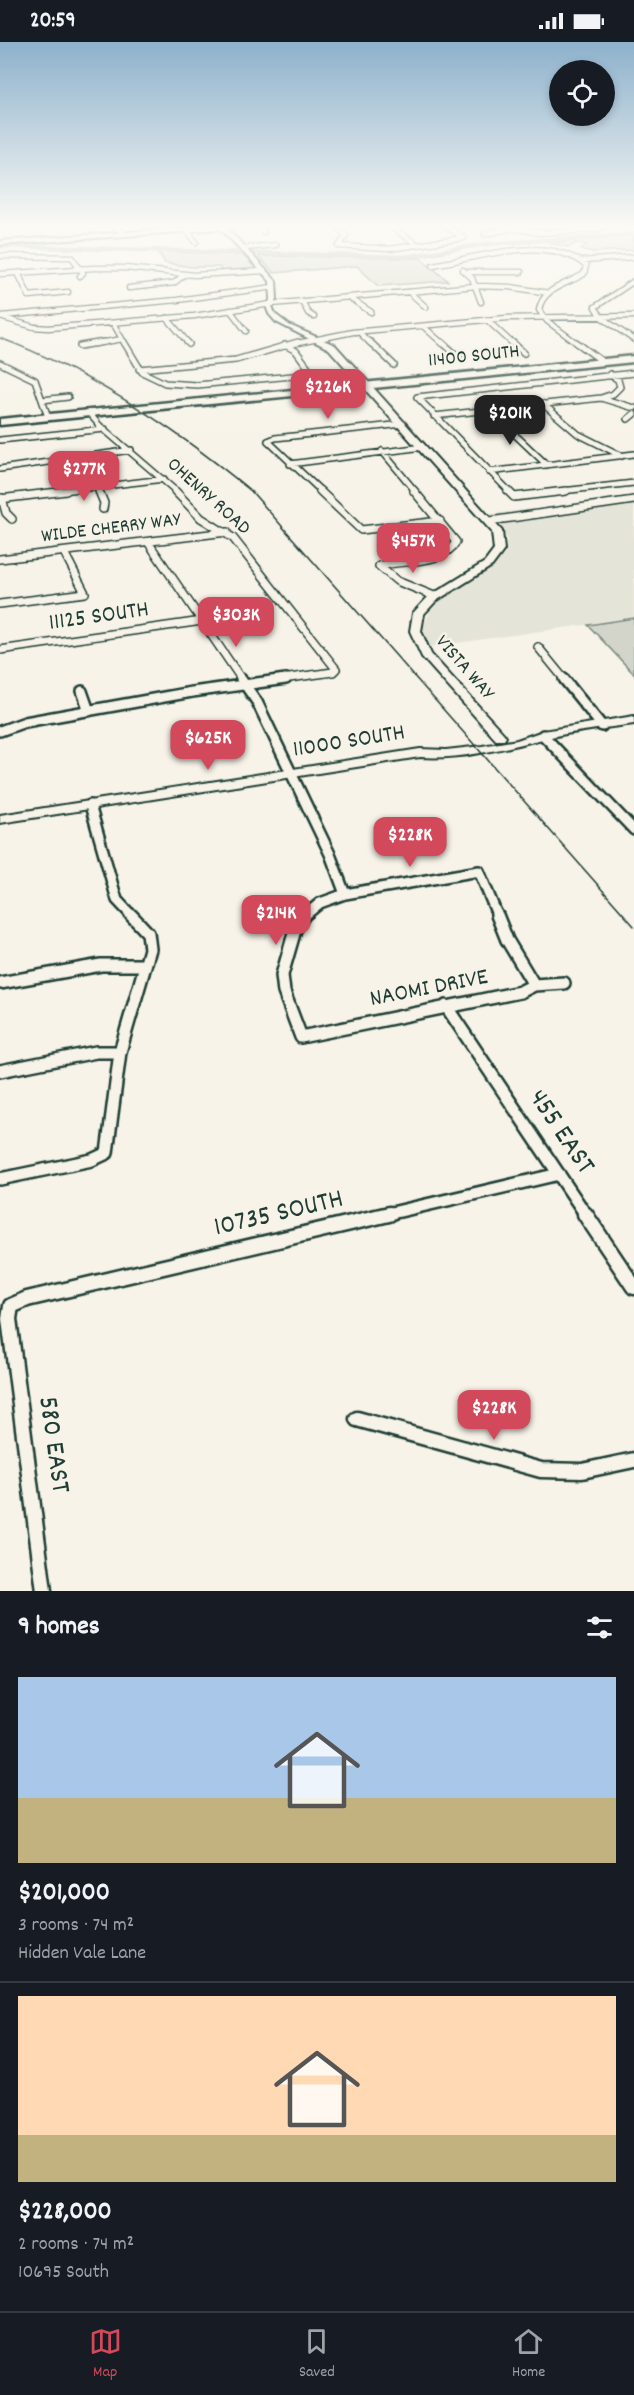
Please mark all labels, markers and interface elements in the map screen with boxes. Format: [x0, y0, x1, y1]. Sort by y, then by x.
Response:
text: 20:59 [30, 6, 76, 37]
map controls [549, 60, 615, 126]
button: locate [549, 60, 615, 126]
street label: 11400 SOUTH [427, 338, 521, 376]
pin: $226K [286, 369, 370, 420]
text: $226K [305, 374, 351, 402]
pin: $201K [468, 395, 552, 446]
text: $201K [488, 400, 532, 428]
pin: $277K [42, 451, 126, 502]
street label: OHENRY ROAD [160, 452, 256, 542]
text: $277K [62, 456, 106, 484]
street label: WILDE CHERRY WAY [40, 506, 183, 551]
pin: $457K [371, 523, 455, 574]
text: $457K [391, 528, 435, 556]
street label: 11125 SOUTH [47, 593, 151, 641]
pin: $303K [194, 597, 278, 648]
text: $303K [212, 602, 260, 630]
street label: VISTA WAY [428, 629, 501, 707]
street label: 11000 SOUTH [290, 716, 408, 768]
pin: $625K [166, 720, 250, 771]
text: $625K [184, 725, 232, 753]
pin: $228K [368, 817, 452, 868]
text: $228K [388, 822, 432, 850]
pin: $214K [234, 895, 318, 946]
text: $214K [256, 900, 296, 928]
street label: NAOMI DRIVE [367, 961, 491, 1017]
street label: 455 EAST [517, 1082, 603, 1184]
street label: 10735 SOUTH [210, 1181, 348, 1249]
pin: $228K [452, 1390, 536, 1441]
street label: 580 EAST [25, 1394, 79, 1496]
text: $228K [472, 1395, 516, 1423]
text: 9 homes [18, 1609, 100, 1646]
icon: filters [583, 1611, 616, 1644]
icon: home [263, 1716, 371, 1824]
text: $201,000 [18, 1875, 110, 1912]
text: 3 rooms · 74 m² [18, 1912, 134, 1940]
text: Hidden Vale Lane [18, 1940, 146, 1968]
icon: home [263, 2035, 371, 2143]
text: $228,000 [18, 2194, 112, 2231]
text: 2 rooms · 74 m² [18, 2231, 134, 2259]
text: 10695 South [18, 2259, 109, 2287]
tab: Map [89, 2325, 122, 2384]
tab: Saved [299, 2325, 335, 2384]
tab: Home [512, 2325, 545, 2384]

